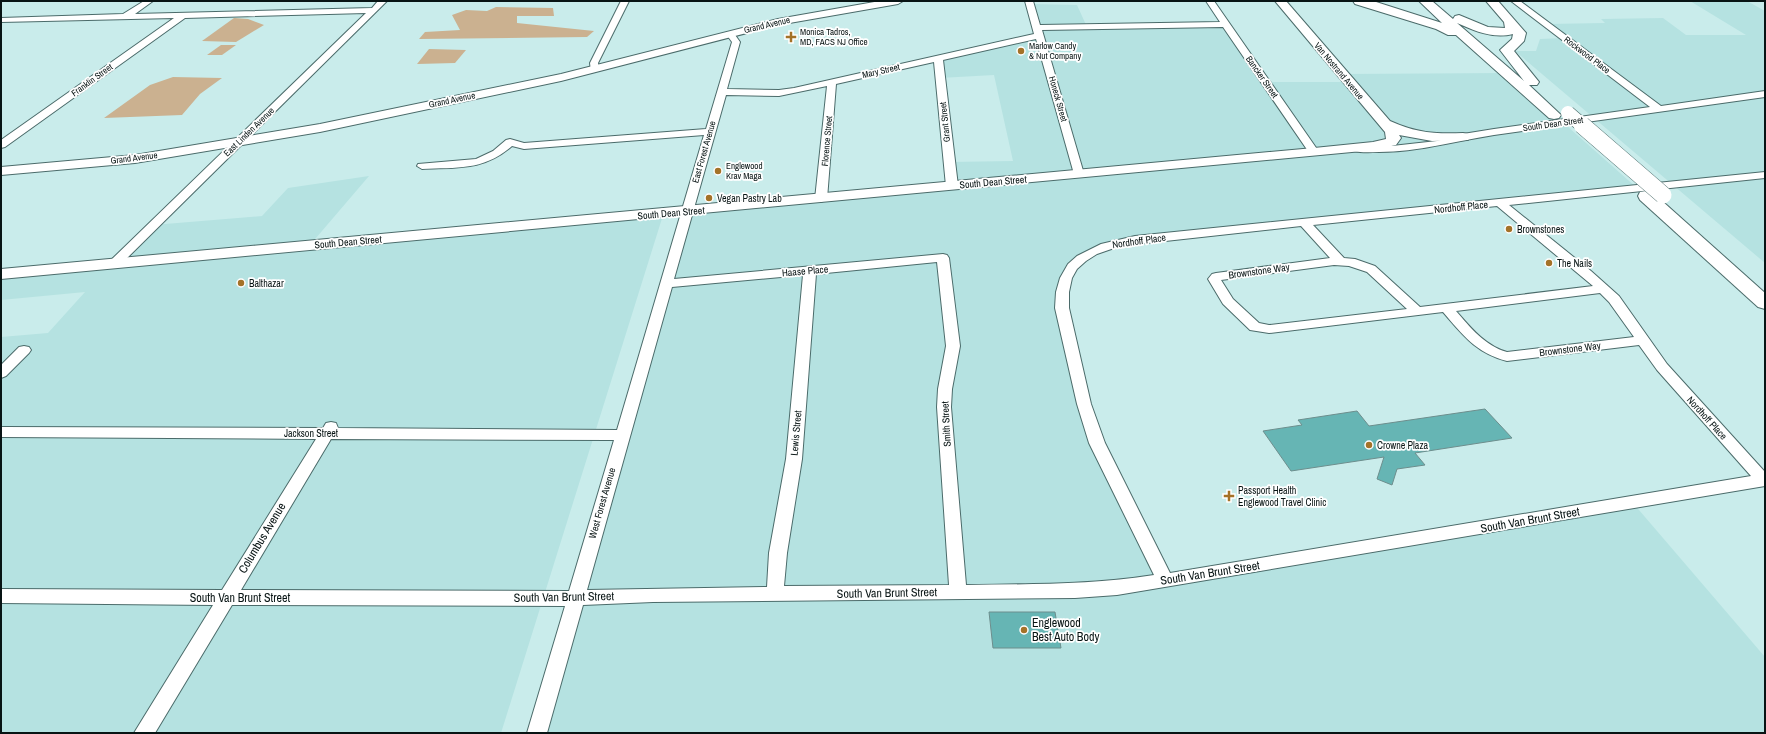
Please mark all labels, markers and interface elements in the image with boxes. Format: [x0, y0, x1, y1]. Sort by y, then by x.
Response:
street label: Grand Avenue [743, 14, 791, 36]
place label: Monica Tadros, MD, FACS NJ Office [800, 26, 868, 48]
marker: Monica Tadros, MD, FACS NJ Office [785, 31, 797, 43]
street label: Rockwood Place [1561, 34, 1613, 76]
place label: Marlow Candy & Nut Company [1029, 40, 1081, 62]
street label: Van Nostrand Avenue [1312, 40, 1366, 102]
marker: Marlow Candy & Nut Company [1016, 46, 1026, 56]
street label: Bancker Street [1243, 54, 1281, 100]
street label: Franklin Street [69, 61, 115, 99]
street label: Mary Street [861, 61, 901, 81]
street label: Honeck Street [1046, 75, 1070, 123]
street label: Grand Avenue [428, 89, 476, 111]
street label: Grant Street [937, 101, 953, 143]
street label: East Linden Avenue [221, 105, 277, 159]
street label: South Dean Street [1522, 114, 1584, 134]
street label: Florence Street [819, 115, 835, 167]
street label: East Forest Avenue [689, 120, 719, 184]
street label: Grand Avenue [110, 149, 158, 167]
place label: Englewood Krav Maga [726, 160, 763, 182]
marker: Englewood Krav Maga [713, 166, 723, 176]
street label: South Dean Street [959, 173, 1028, 191]
place label: Vegan Pastry Lab [717, 192, 782, 205]
marker: Vegan Pastry Lab [704, 193, 714, 203]
street label: Nordhoff Place [1433, 198, 1489, 216]
street label: South Dean Street [637, 204, 706, 222]
place label: Brownstones [1517, 223, 1564, 236]
marker: Brownstones [1504, 224, 1514, 234]
street label: Nordhoff Place [1111, 231, 1167, 251]
street label: South Dean Street [314, 233, 383, 251]
place label: The Nails [1557, 257, 1592, 270]
marker: The Nails [1544, 258, 1554, 268]
street label: Brownstone Way [1228, 260, 1291, 282]
street label: Haase Place [781, 262, 829, 280]
place label: Balthazar [249, 277, 284, 290]
marker: Balthazar [236, 278, 246, 288]
street label: Brownstone Way [1539, 339, 1602, 359]
street label: Nordhoff Place [1684, 394, 1730, 443]
street label: Smith Street [938, 400, 954, 447]
street label: Lewis Street [788, 409, 805, 456]
street label: Jackson Street [284, 427, 339, 440]
place label: Crowne Plaza [1377, 439, 1428, 452]
marker: Crowne Plaza [1364, 440, 1374, 450]
street label: West Forest Avenue [586, 466, 618, 540]
place label: Passport Health Englewood Travel Clinic [1238, 484, 1326, 509]
marker: Passport Health Englewood Travel Clinic [1223, 490, 1235, 502]
street label: Columbus Avenue [235, 500, 289, 576]
street label: South Van Brunt Street [1479, 503, 1581, 537]
street label: South Van Brunt Street [1159, 557, 1261, 589]
street label: South Van Brunt Street [837, 584, 938, 602]
street label: South Van Brunt Street [514, 588, 615, 606]
street label: South Van Brunt Street [190, 590, 291, 606]
place label: Englewood Best Auto Body [1032, 615, 1099, 645]
marker: Englewood Best Auto Body [1019, 625, 1029, 635]

